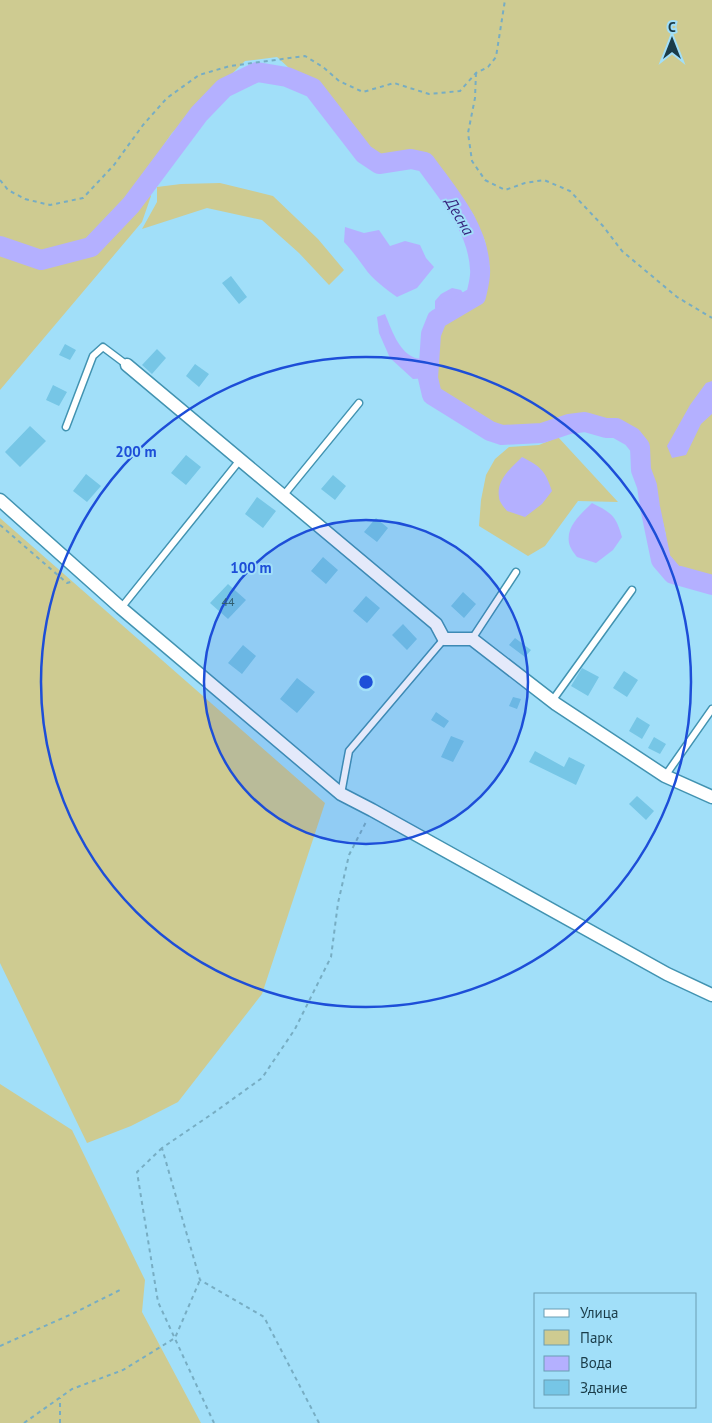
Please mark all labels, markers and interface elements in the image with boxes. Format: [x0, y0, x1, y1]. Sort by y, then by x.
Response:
north arrow [647, 15, 697, 65]
text: С [668, 18, 676, 36]
water label: Десна [440, 192, 479, 239]
text: 200 m [115, 442, 157, 461]
text: 100 m [230, 558, 272, 577]
house number: 44 [221, 594, 235, 609]
centre of rings [357, 673, 375, 691]
legend [534, 1293, 697, 1408]
text: Улица [580, 1303, 618, 1322]
text: Парк [580, 1328, 613, 1347]
text: Вода [580, 1353, 612, 1372]
text: Здание [580, 1378, 628, 1397]

